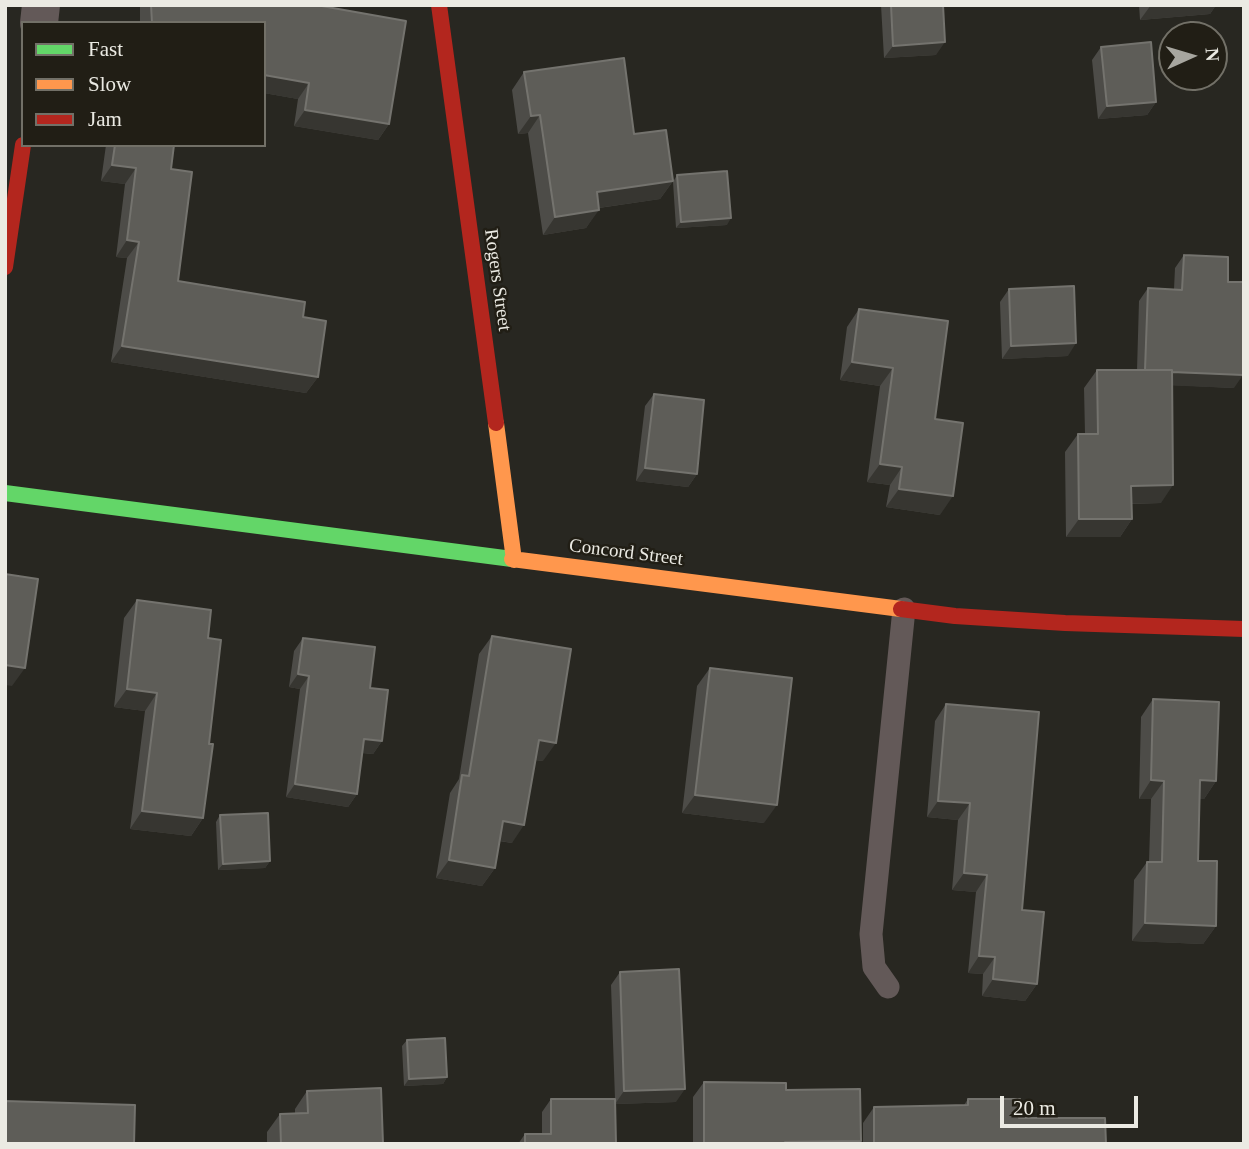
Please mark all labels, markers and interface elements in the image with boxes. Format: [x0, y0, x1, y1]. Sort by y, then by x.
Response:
legend [21, 21, 266, 147]
north arrow [1158, 21, 1228, 91]
text: Fast [88, 37, 123, 61]
text: N [1201, 47, 1223, 62]
text: Slow [88, 72, 131, 96]
text: Jam [88, 107, 122, 131]
street label: Rogers Street [479, 227, 515, 333]
street label: Concord Street [568, 535, 684, 571]
scale bar [1004, 1082, 1142, 1126]
text: 20 m [1013, 1096, 1056, 1120]

